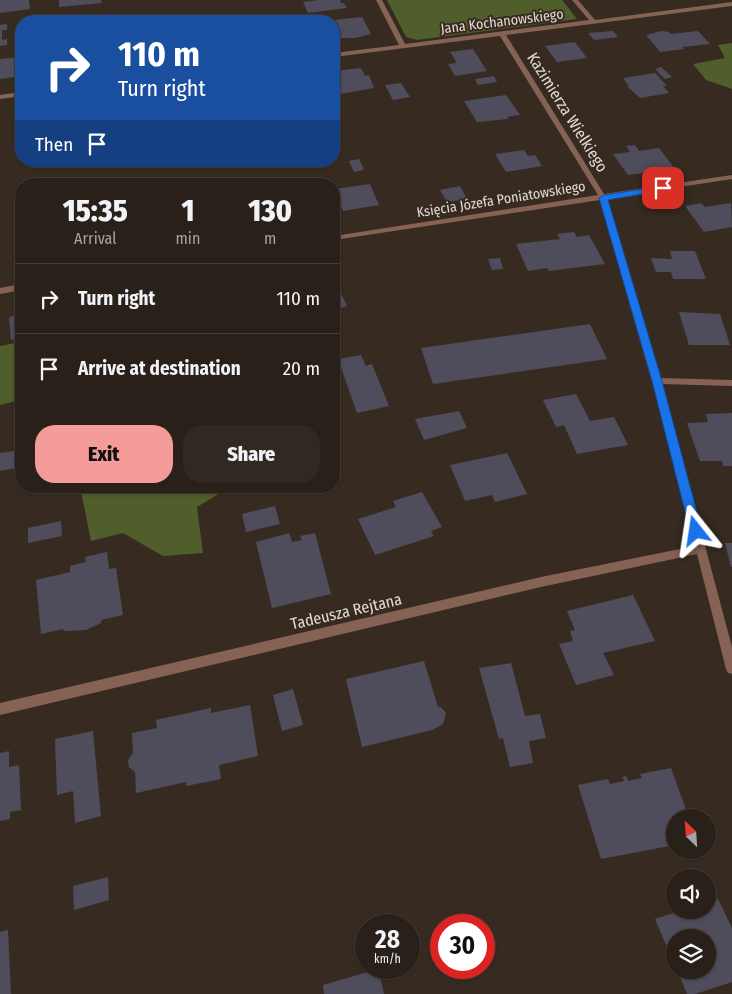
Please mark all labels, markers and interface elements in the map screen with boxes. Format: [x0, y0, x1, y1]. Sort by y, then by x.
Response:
street label: Jana Kochanowskiego [440, 6, 564, 37]
text: 110 m [118, 33, 200, 75]
icon: right [35, 35, 100, 100]
street label: Kazimierza Wielkiego [523, 49, 612, 175]
text: Turn right [118, 75, 206, 102]
icon: arrive [83, 130, 111, 158]
text: Then [35, 133, 73, 156]
pin [642, 167, 684, 209]
icon: arrive [649, 174, 677, 202]
street label: Księcia Józefa Poniatowskiego [415, 178, 587, 221]
text: 15:35 [63, 193, 128, 229]
text: 1 [181, 193, 194, 229]
text: 130 [248, 193, 292, 229]
text: Arrival [74, 229, 116, 248]
text: min [176, 229, 200, 248]
text: m [264, 229, 276, 248]
icon: right [35, 285, 63, 313]
text: Turn right [78, 287, 155, 310]
text: 110 m [276, 287, 320, 310]
icon: arrive [35, 355, 63, 383]
text: Arrive at destination [78, 357, 241, 380]
text: 20 m [283, 357, 320, 380]
button: Exit [35, 425, 173, 483]
button: Share [183, 425, 320, 483]
position arrow [669, 504, 721, 556]
street label: Tadeusza Rejtana [289, 589, 404, 634]
north arrow [666, 809, 716, 859]
map controls [666, 809, 716, 979]
button: sound [666, 869, 716, 919]
speed limit sign: 30 [430, 914, 495, 979]
text: 28 [375, 925, 400, 955]
button: layers [666, 929, 716, 979]
text: km/h [374, 952, 401, 966]

